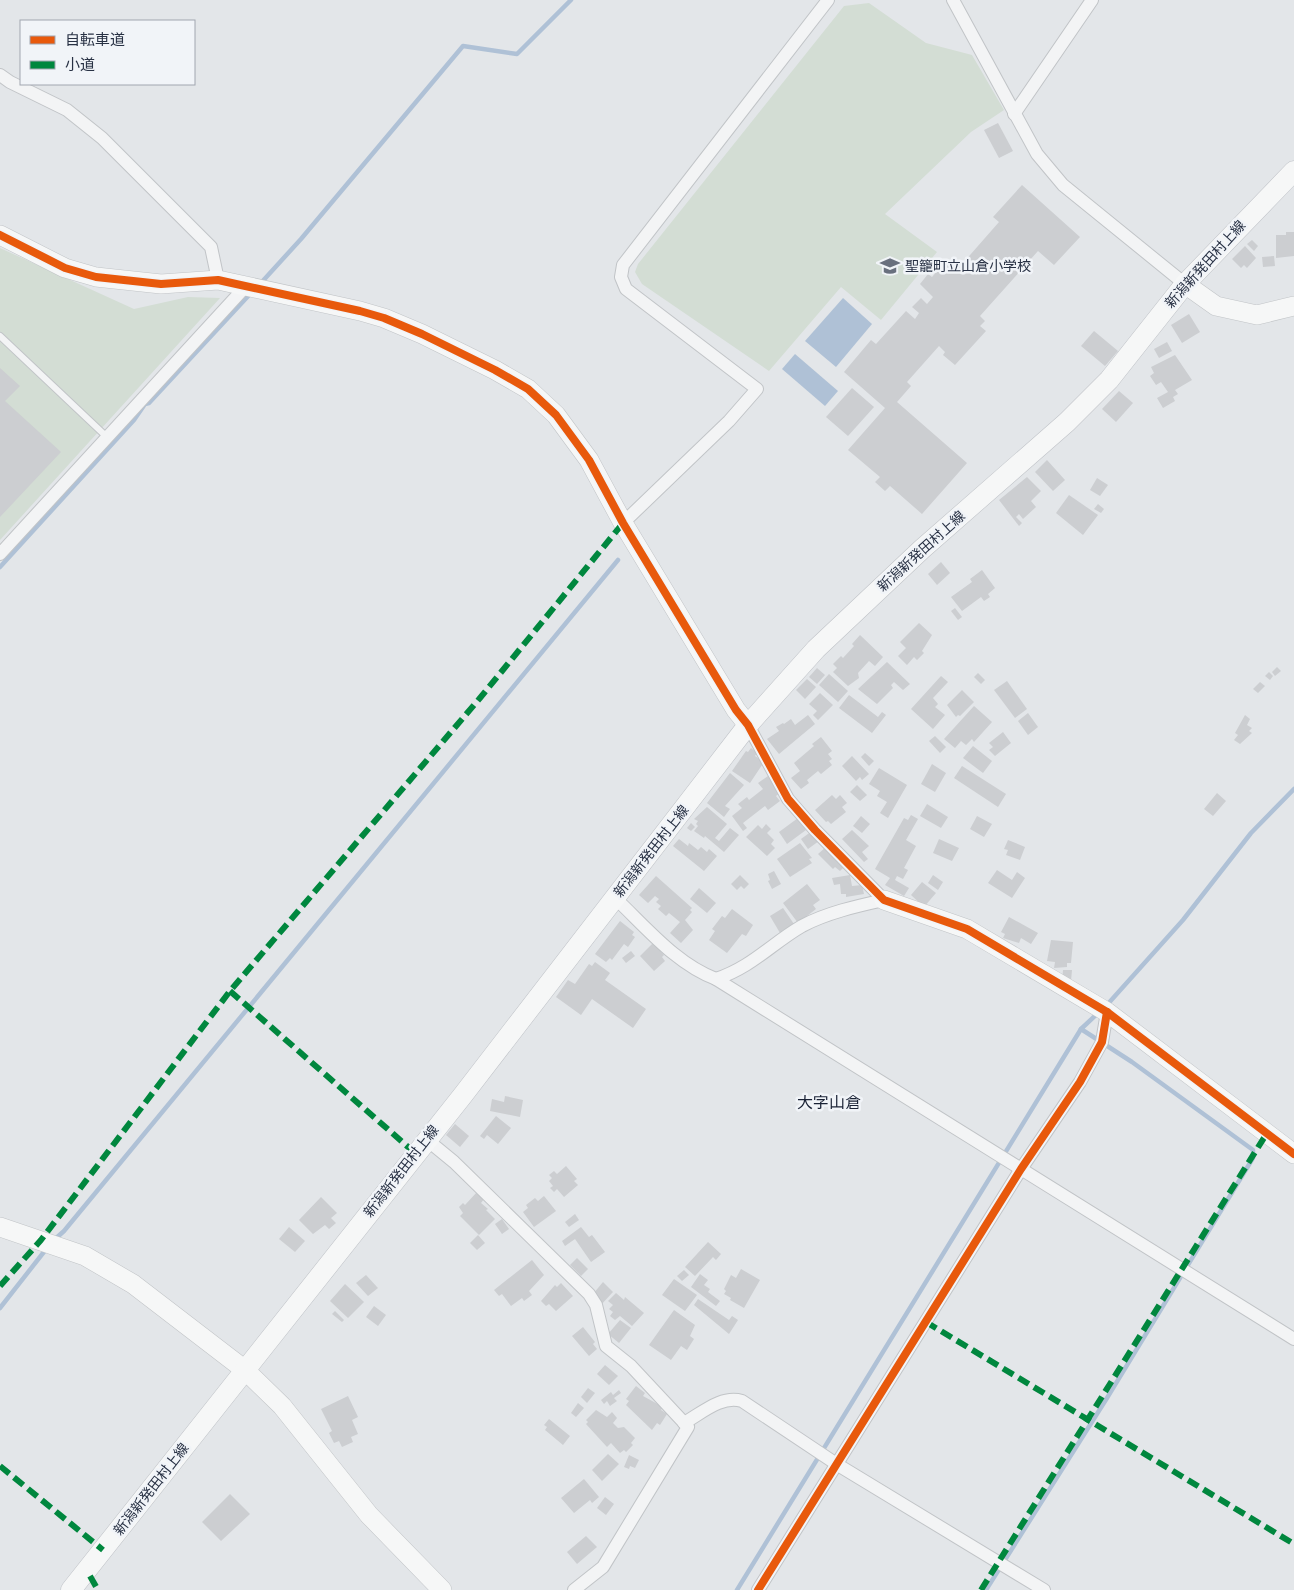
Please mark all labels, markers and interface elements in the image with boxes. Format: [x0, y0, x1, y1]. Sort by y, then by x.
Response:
legend [20, 20, 195, 85]
text: 自転車道 [65, 32, 125, 48]
text: 小道 [65, 57, 95, 73]
street label: 新潟新発田村上線 [1162, 217, 1248, 311]
school or university icon: 聖籠町立山倉小学校 [879, 255, 901, 277]
place label: 聖籠町立山倉小学校 [905, 259, 1031, 274]
street label: 新潟新発田村上線 [874, 508, 968, 594]
street label: 新潟新発田村上線 [610, 802, 692, 900]
district label: 大字山倉 [797, 1095, 861, 1111]
street label: 新潟新発田村上線 [360, 1122, 442, 1220]
street label: 新潟新発田村上線 [110, 1440, 192, 1538]

